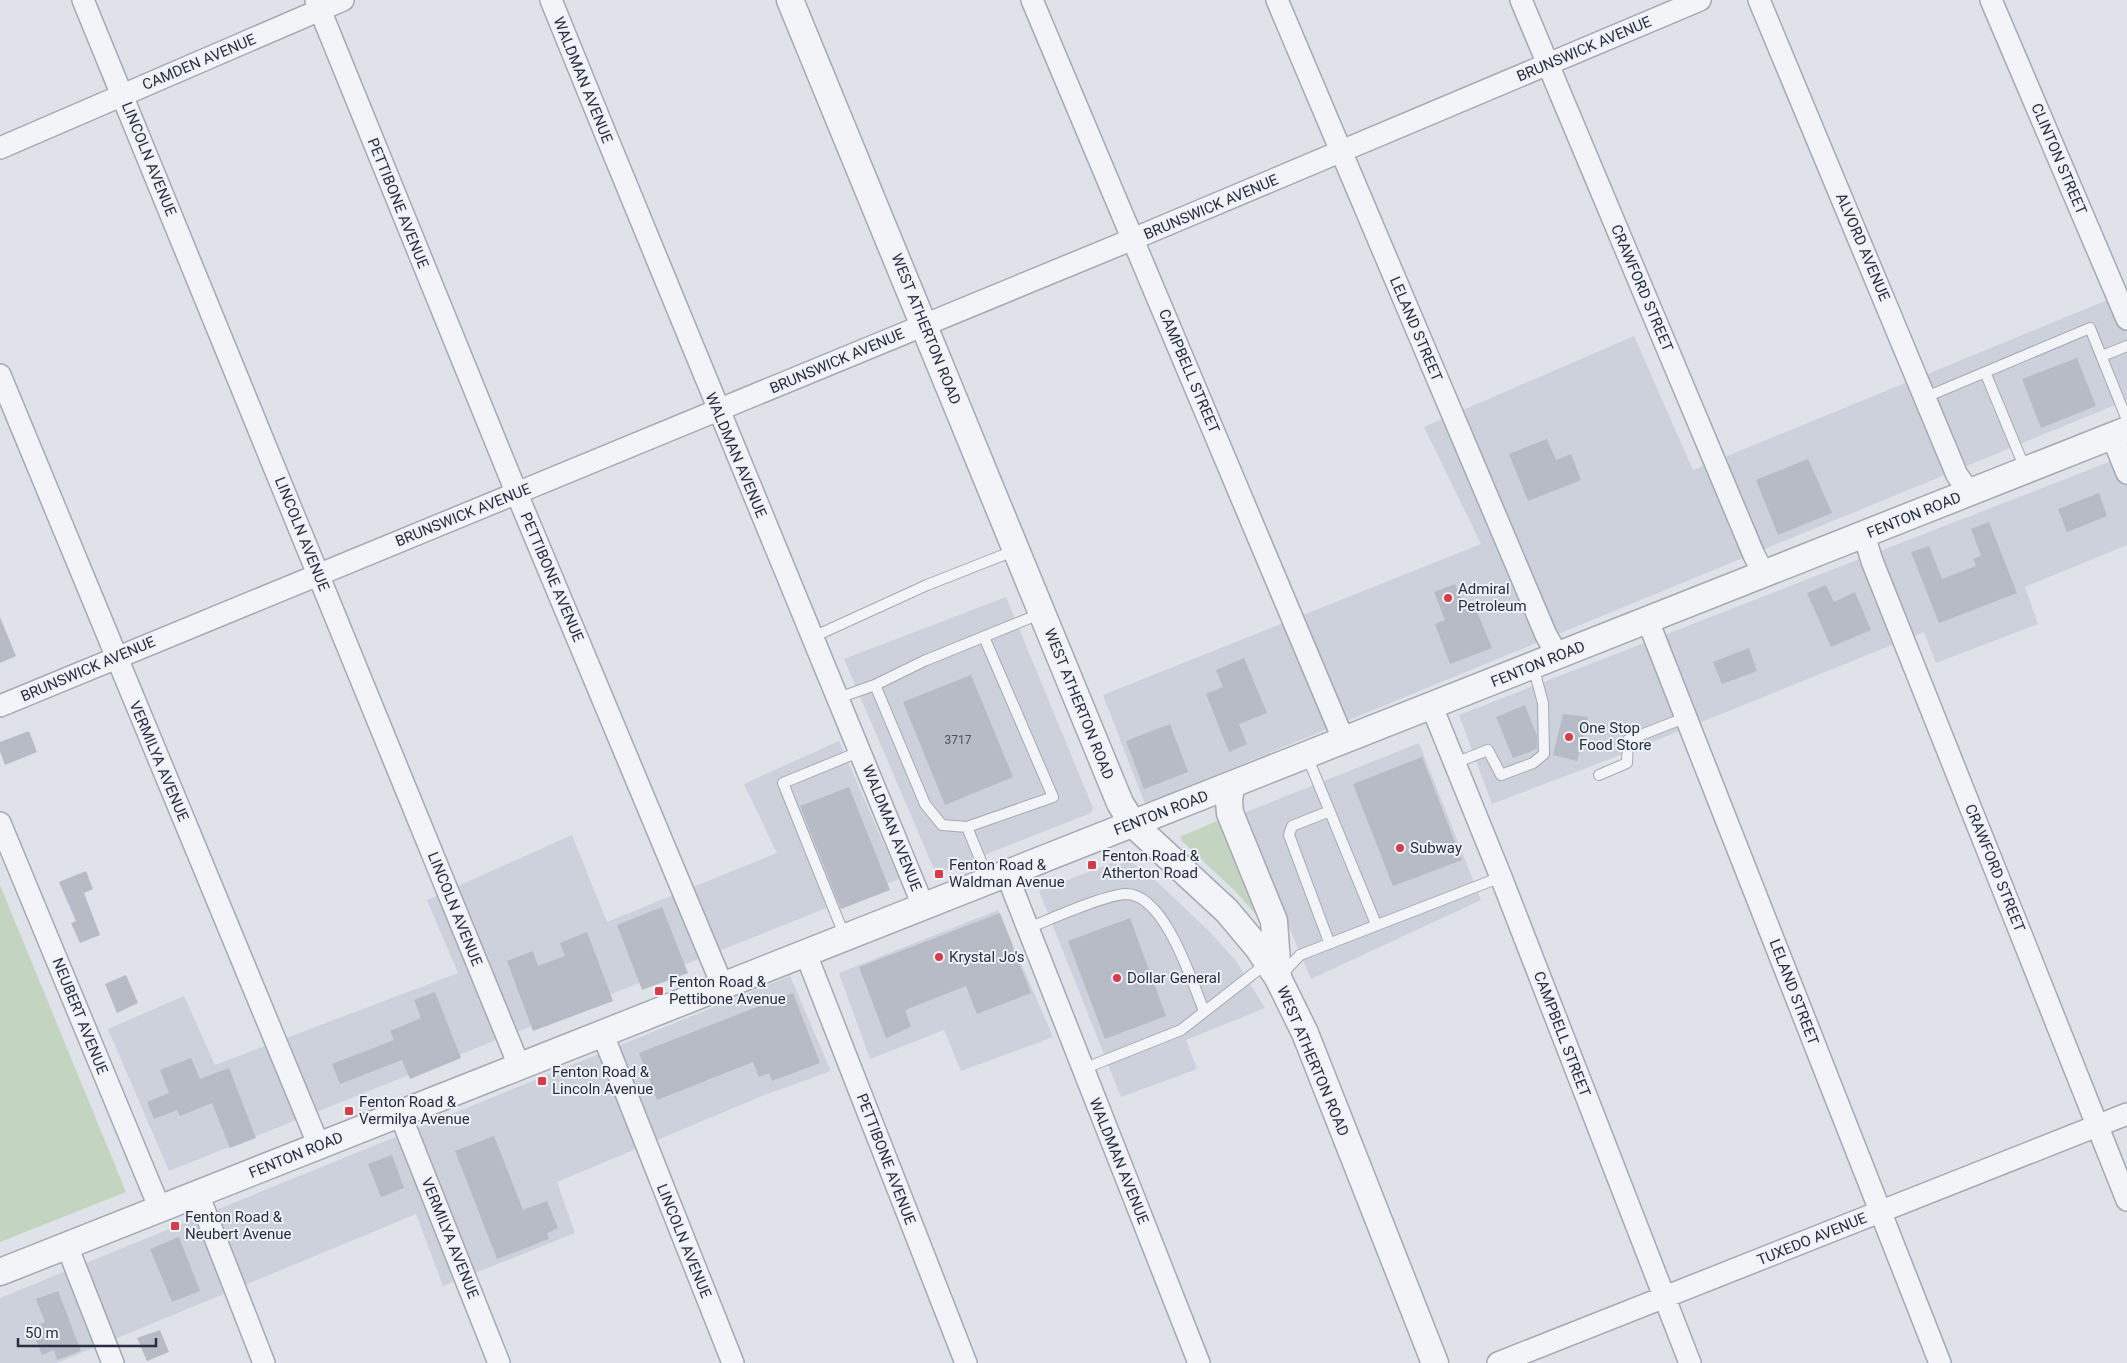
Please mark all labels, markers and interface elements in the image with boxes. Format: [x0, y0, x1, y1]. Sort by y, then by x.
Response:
street label: BRUNSWICK AVENUE [1514, 12, 1654, 85]
street label: WALDMAN AVENUE [549, 14, 617, 146]
street label: CAMDEN AVENUE [140, 30, 259, 94]
street label: LINCOLN AVENUE [118, 99, 180, 219]
street label: CLINTON STREET [2027, 101, 2091, 217]
street label: PETTIBONE AVENUE [364, 135, 433, 271]
street label: BRUNSWICK AVENUE [1141, 170, 1281, 243]
street label: ALVORD AVENUE [1832, 190, 1894, 304]
street label: CRAWFORD STREET [1607, 222, 1677, 354]
street label: WEST ATHERTON ROAD [887, 251, 965, 407]
street label: LELAND STREET [1386, 274, 1446, 384]
street label: CAMPBELL STREET [1155, 306, 1223, 436]
street label: BRUNSWICK AVENUE [767, 324, 907, 397]
street label: WALDMAN AVENUE [701, 390, 771, 521]
street label: LINCOLN AVENUE [271, 474, 333, 594]
street label: BRUNSWICK AVENUE [393, 479, 534, 550]
street label: FENTON ROAD [1864, 488, 1964, 542]
street label: PETTIBONE AVENUE [517, 509, 588, 645]
place label: Admiral Petroleum [1458, 580, 1527, 615]
marker: Admiral Petroleum [1442, 592, 1454, 604]
street label: WEST ATHERTON ROAD [1040, 626, 1118, 782]
street label: BRUNSWICK AVENUE [18, 632, 158, 705]
street label: FENTON ROAD [1488, 637, 1588, 691]
street label: VERMILYA AVENUE [126, 698, 193, 824]
place label: One Stop Food Store [1579, 719, 1652, 754]
marker: One Stop Food Store [1563, 731, 1575, 743]
house number: 3717 [945, 733, 972, 747]
street label: WALDMAN AVENUE [858, 762, 926, 894]
street label: FENTON ROAD [1111, 787, 1211, 839]
street label: CRAWFORD STREET [1961, 801, 2029, 935]
place label: Subway [1410, 839, 1462, 857]
marker: Subway [1394, 842, 1406, 854]
place label: Fenton Road & Atherton Road [1102, 847, 1200, 882]
street label: LINCOLN AVENUE [424, 849, 486, 969]
place label: Fenton Road & Waldman Avenue [949, 856, 1065, 891]
marker: Fenton Road & Atherton Road [1086, 859, 1098, 871]
marker: Fenton Road & Waldman Avenue [933, 868, 945, 880]
street label: LELAND STREET [1766, 936, 1823, 1048]
place label: Krystal Jo's [949, 948, 1025, 966]
marker: Krystal Jo's [933, 951, 945, 963]
street label: NEUBERT AVENUE [48, 955, 112, 1077]
place label: Dollar General [1127, 969, 1221, 987]
street label: CAMPBELL STREET [1530, 969, 1594, 1099]
marker: Dollar General [1111, 972, 1123, 984]
place label: Fenton Road & Pettibone Avenue [669, 973, 786, 1008]
street label: WEST ATHERTON ROAD [1273, 983, 1353, 1139]
marker: Fenton Road & Pettibone Avenue [653, 985, 665, 997]
place label: Fenton Road & Lincoln Avenue [552, 1063, 653, 1098]
marker: Fenton Road & Lincoln Avenue [536, 1075, 548, 1087]
street label: PETTIBONE AVENUE [853, 1091, 919, 1228]
place label: Fenton Road & Vermilya Avenue [359, 1093, 470, 1128]
street label: WALDMAN AVENUE [1085, 1095, 1153, 1227]
marker: Fenton Road & Vermilya Avenue [343, 1105, 355, 1117]
street label: FENTON ROAD [246, 1128, 346, 1182]
street label: VERMILYA AVENUE [418, 1175, 483, 1302]
street label: LINCOLN AVENUE [653, 1181, 715, 1301]
place label: Fenton Road & Neubert Avenue [185, 1208, 291, 1243]
street label: TUXEDO AVENUE [1755, 1209, 1870, 1269]
marker: Fenton Road & Neubert Avenue [169, 1220, 181, 1232]
scale bar [18, 1316, 155, 1348]
text: 50 m [25, 1324, 59, 1342]

